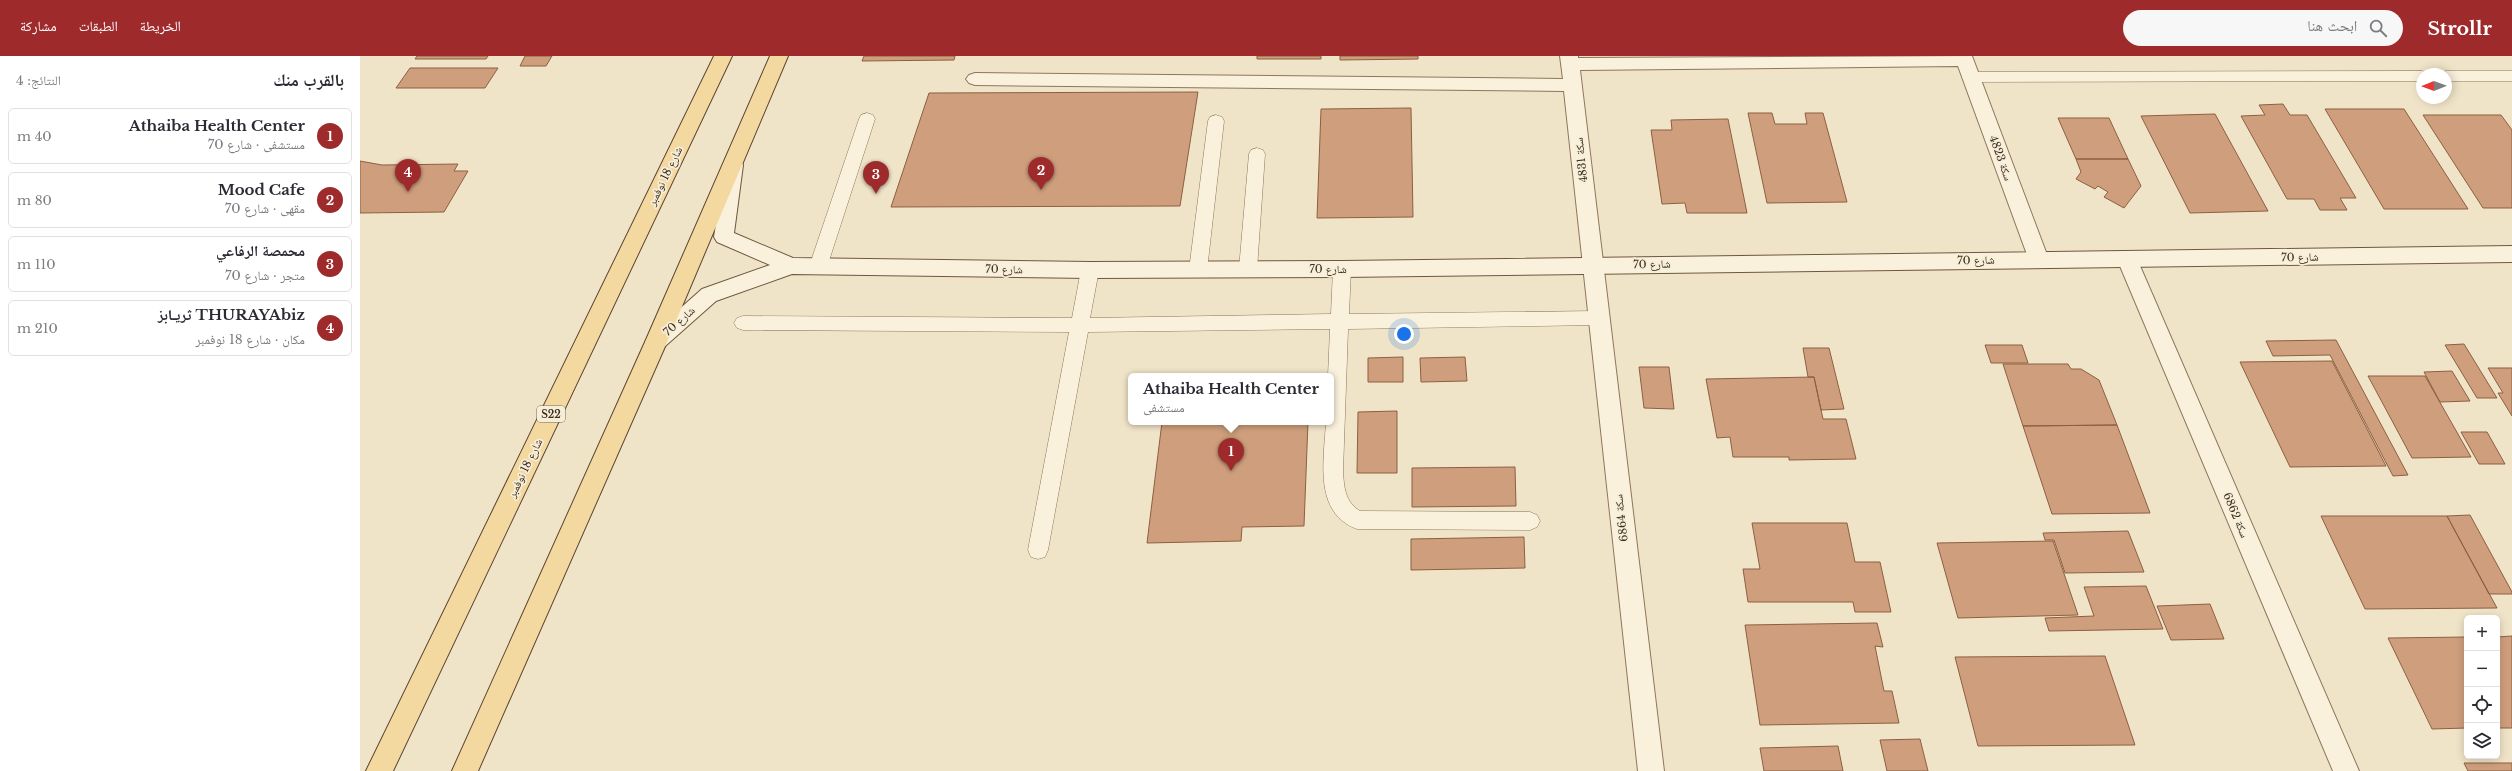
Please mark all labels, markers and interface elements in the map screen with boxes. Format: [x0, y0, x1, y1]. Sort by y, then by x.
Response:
search box [2123, 10, 2403, 46]
text: ابحث هنا [2307, 16, 2357, 35]
text: مشاركة [20, 17, 57, 35]
text: الطبقات [79, 17, 118, 35]
text: الخريطة [140, 17, 181, 35]
icon: search [2367, 17, 2389, 39]
text: Strollr [2427, 17, 2492, 40]
north arrow [2416, 68, 2452, 104]
text: بالقرب منك [273, 70, 344, 91]
text: النتائج: 4 [16, 72, 61, 89]
text: Athaiba Health Center [129, 116, 305, 135]
text: 40 m [17, 128, 52, 145]
text: 1 [327, 128, 333, 145]
street label: سكة 4823 [1986, 133, 2016, 183]
text: مستشفى · شارع 70 [208, 136, 305, 153]
street label: سكة 4831 [1572, 137, 1590, 183]
street label: شارع 18 نوفمبر [644, 144, 685, 209]
pin: 2 [1028, 157, 1054, 190]
pin: 4 [395, 159, 421, 192]
pin: 3 [863, 161, 889, 194]
text: Mood Cafe [218, 180, 305, 199]
text: 80 m [17, 192, 52, 209]
text: 2 [326, 192, 334, 209]
text: مقهى · شارع 70 [225, 200, 305, 217]
text: محمصة الرفاعي [216, 241, 305, 260]
street label: شارع 70 [2281, 250, 2319, 264]
street label: شارع 70 [1957, 253, 1995, 267]
text: 110 m [17, 256, 56, 273]
text: 3 [326, 256, 334, 273]
street label: شارع 70 [1633, 257, 1671, 271]
street label: شارع 70 [985, 262, 1023, 276]
street label: شارع 70 [1309, 262, 1347, 276]
text: متجر · شارع 70 [225, 267, 305, 284]
street label: شارع 70 [660, 303, 698, 339]
text: THURAYAbiz ثريـابز [158, 305, 305, 324]
text: 210 m [17, 320, 58, 337]
text: 4 [326, 320, 334, 337]
your location [1394, 324, 1414, 344]
text: مكان · شارع 18 نوفمبر [196, 331, 305, 348]
popup [1128, 373, 1334, 425]
text: Athaiba Health Center [1143, 379, 1319, 398]
text: مستشفى [1143, 399, 1185, 416]
road number: S22 [537, 406, 565, 422]
street label: شارع 18 نوفمبر [504, 436, 545, 501]
pin: 1 [1218, 438, 1244, 471]
street label: سكة 6862 [2220, 490, 2252, 540]
street label: سكة 6864 [1611, 493, 1631, 543]
map controls [2464, 615, 2500, 759]
button: + [2464, 615, 2500, 651]
button: − [2464, 651, 2500, 687]
button: locate [2464, 687, 2500, 723]
button: layers [2464, 723, 2500, 759]

